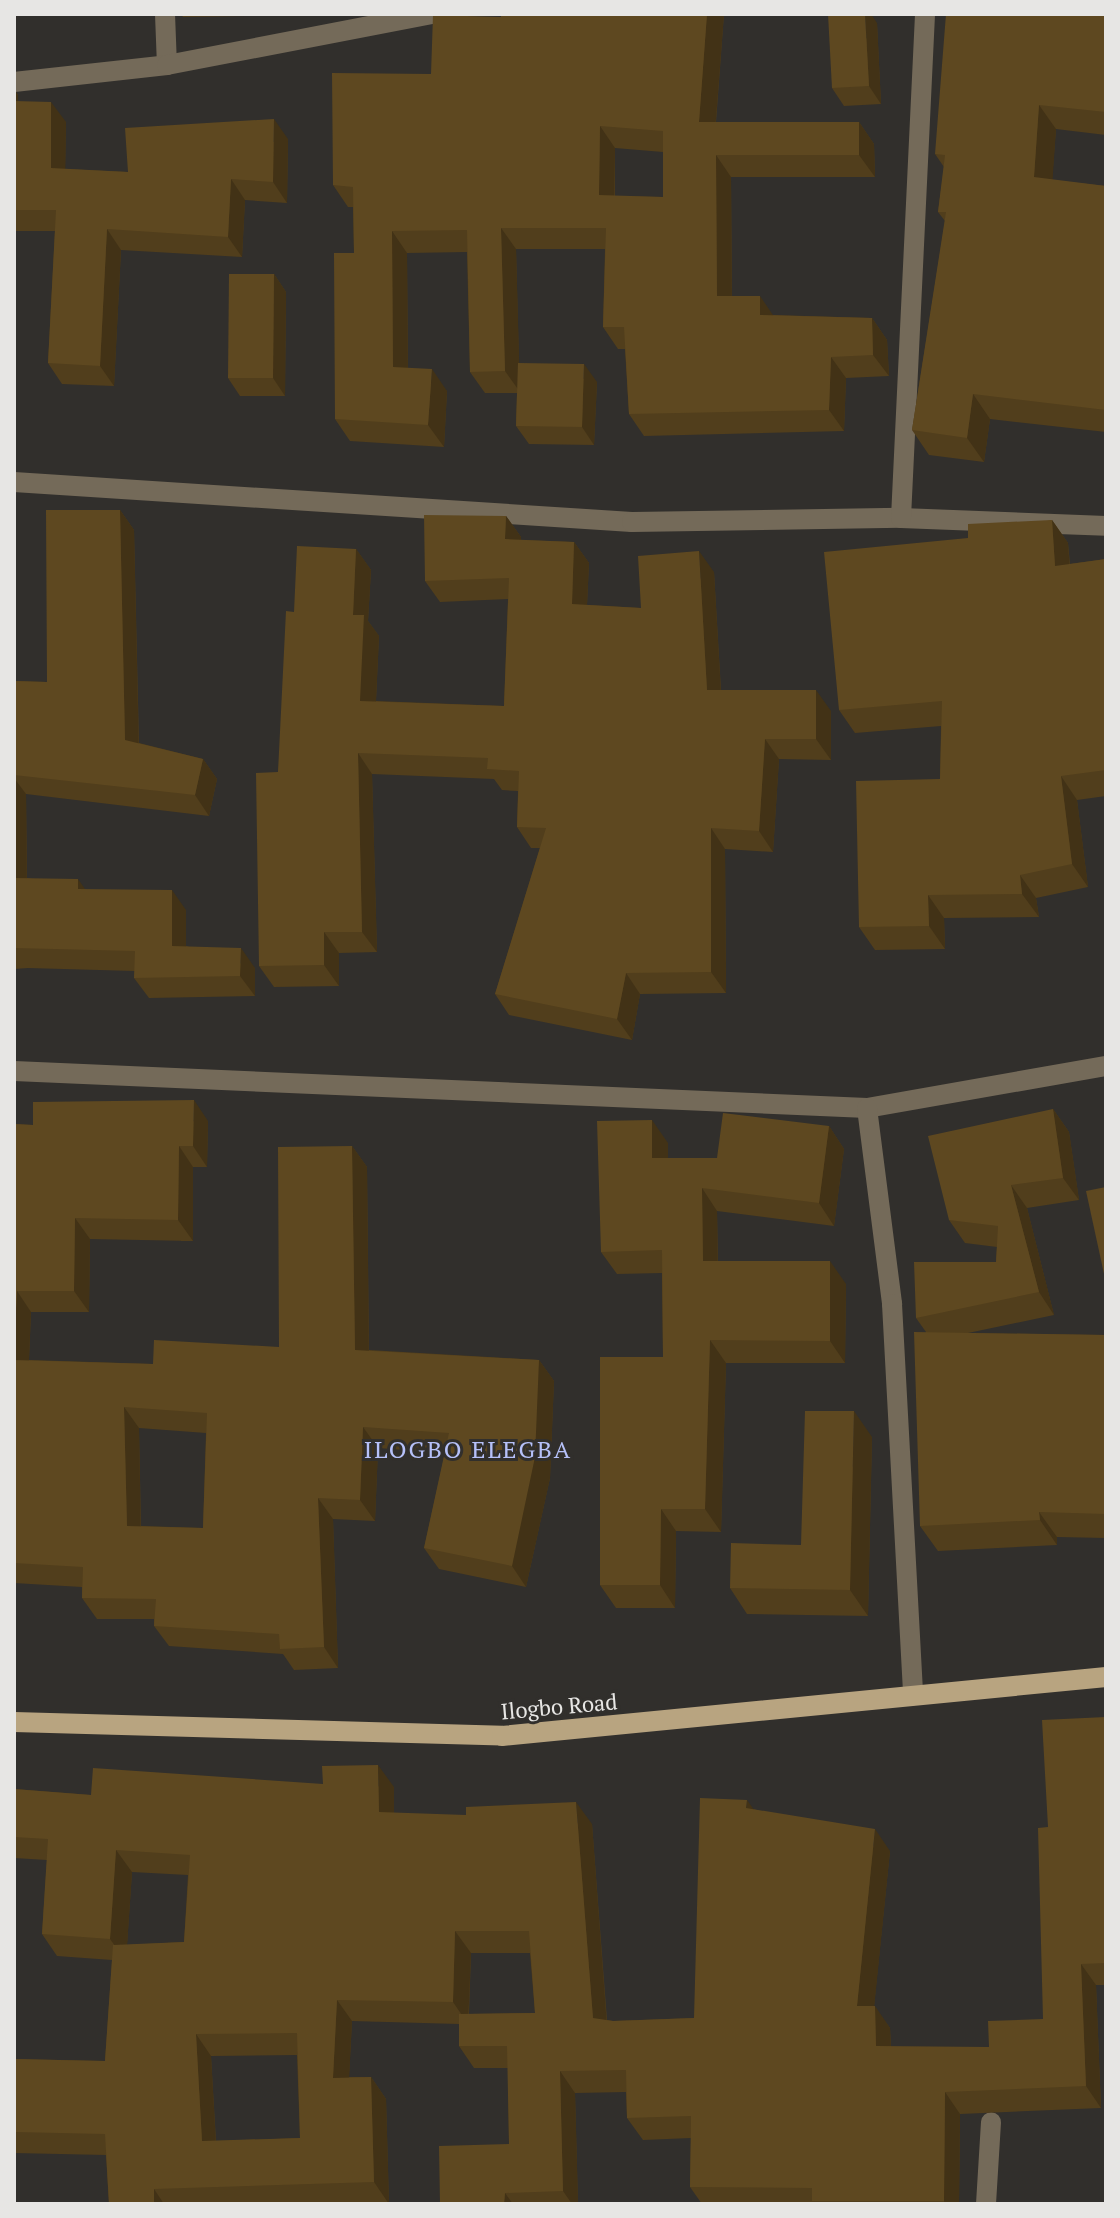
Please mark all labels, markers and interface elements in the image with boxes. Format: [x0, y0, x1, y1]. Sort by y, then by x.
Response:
district label: ILOGBO ELEGBA [364, 1436, 572, 1464]
street label: Ilogbo Road [500, 1688, 618, 1724]

